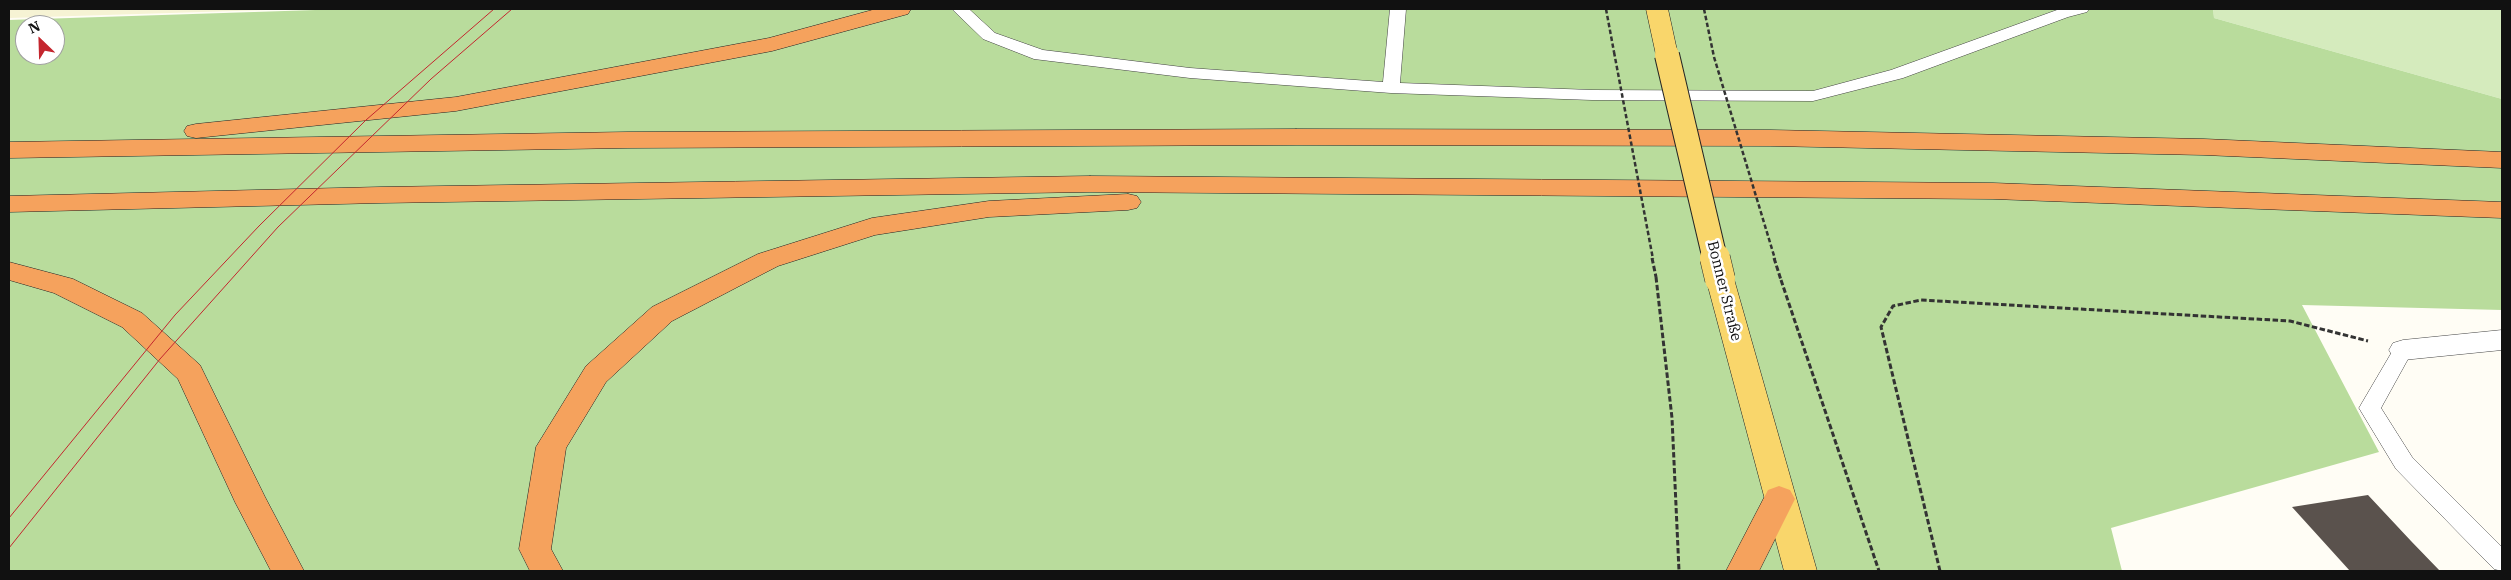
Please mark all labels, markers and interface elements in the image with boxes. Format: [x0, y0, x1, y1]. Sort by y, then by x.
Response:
north arrow [15, 15, 65, 65]
text: N [26, 17, 43, 38]
street label: Bonner Straße [1703, 239, 1745, 343]

